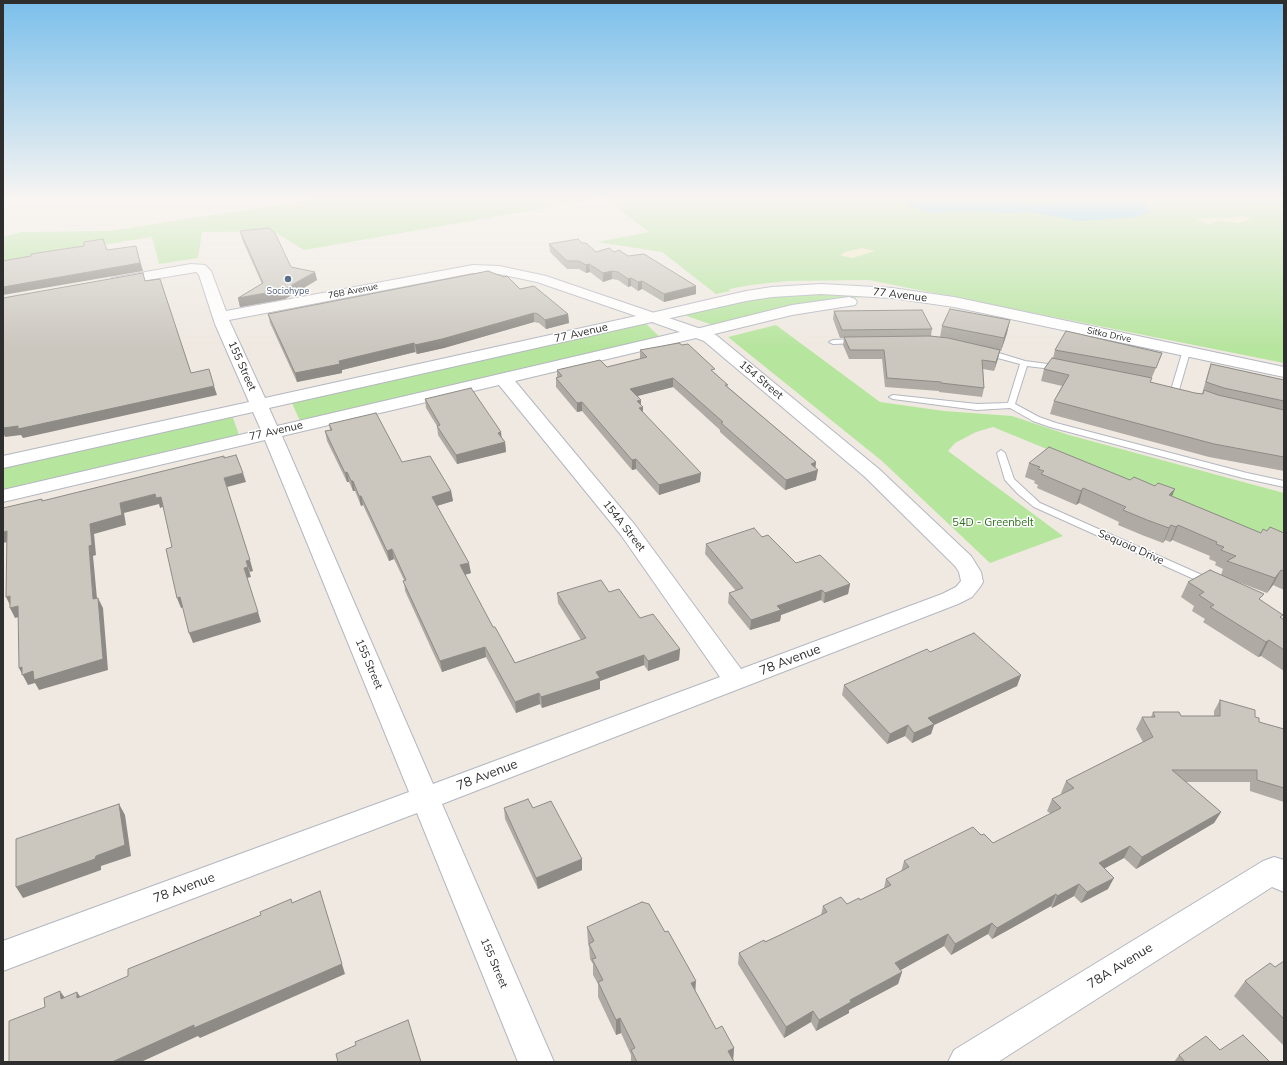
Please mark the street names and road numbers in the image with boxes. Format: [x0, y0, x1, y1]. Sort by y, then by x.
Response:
street label: 76B Avenue [327, 281, 379, 301]
street label: 77 Avenue [872, 285, 928, 305]
street label: 77 Avenue [553, 320, 609, 346]
street label: Sitka Drive [1086, 325, 1132, 345]
street label: 155 Street [225, 339, 259, 393]
street label: 154 Street [736, 358, 786, 402]
street label: 77 Avenue [248, 418, 304, 444]
street label: 154A Street [600, 498, 648, 554]
street label: Sequoia Drive [1096, 527, 1166, 567]
street label: 155 Street [353, 637, 385, 691]
street label: 78 Avenue [757, 641, 823, 679]
street label: 78 Avenue [454, 756, 520, 794]
street label: 78 Avenue [151, 870, 217, 906]
street label: 155 Street [478, 936, 510, 990]
street label: 78A Avenue [1085, 940, 1155, 992]

